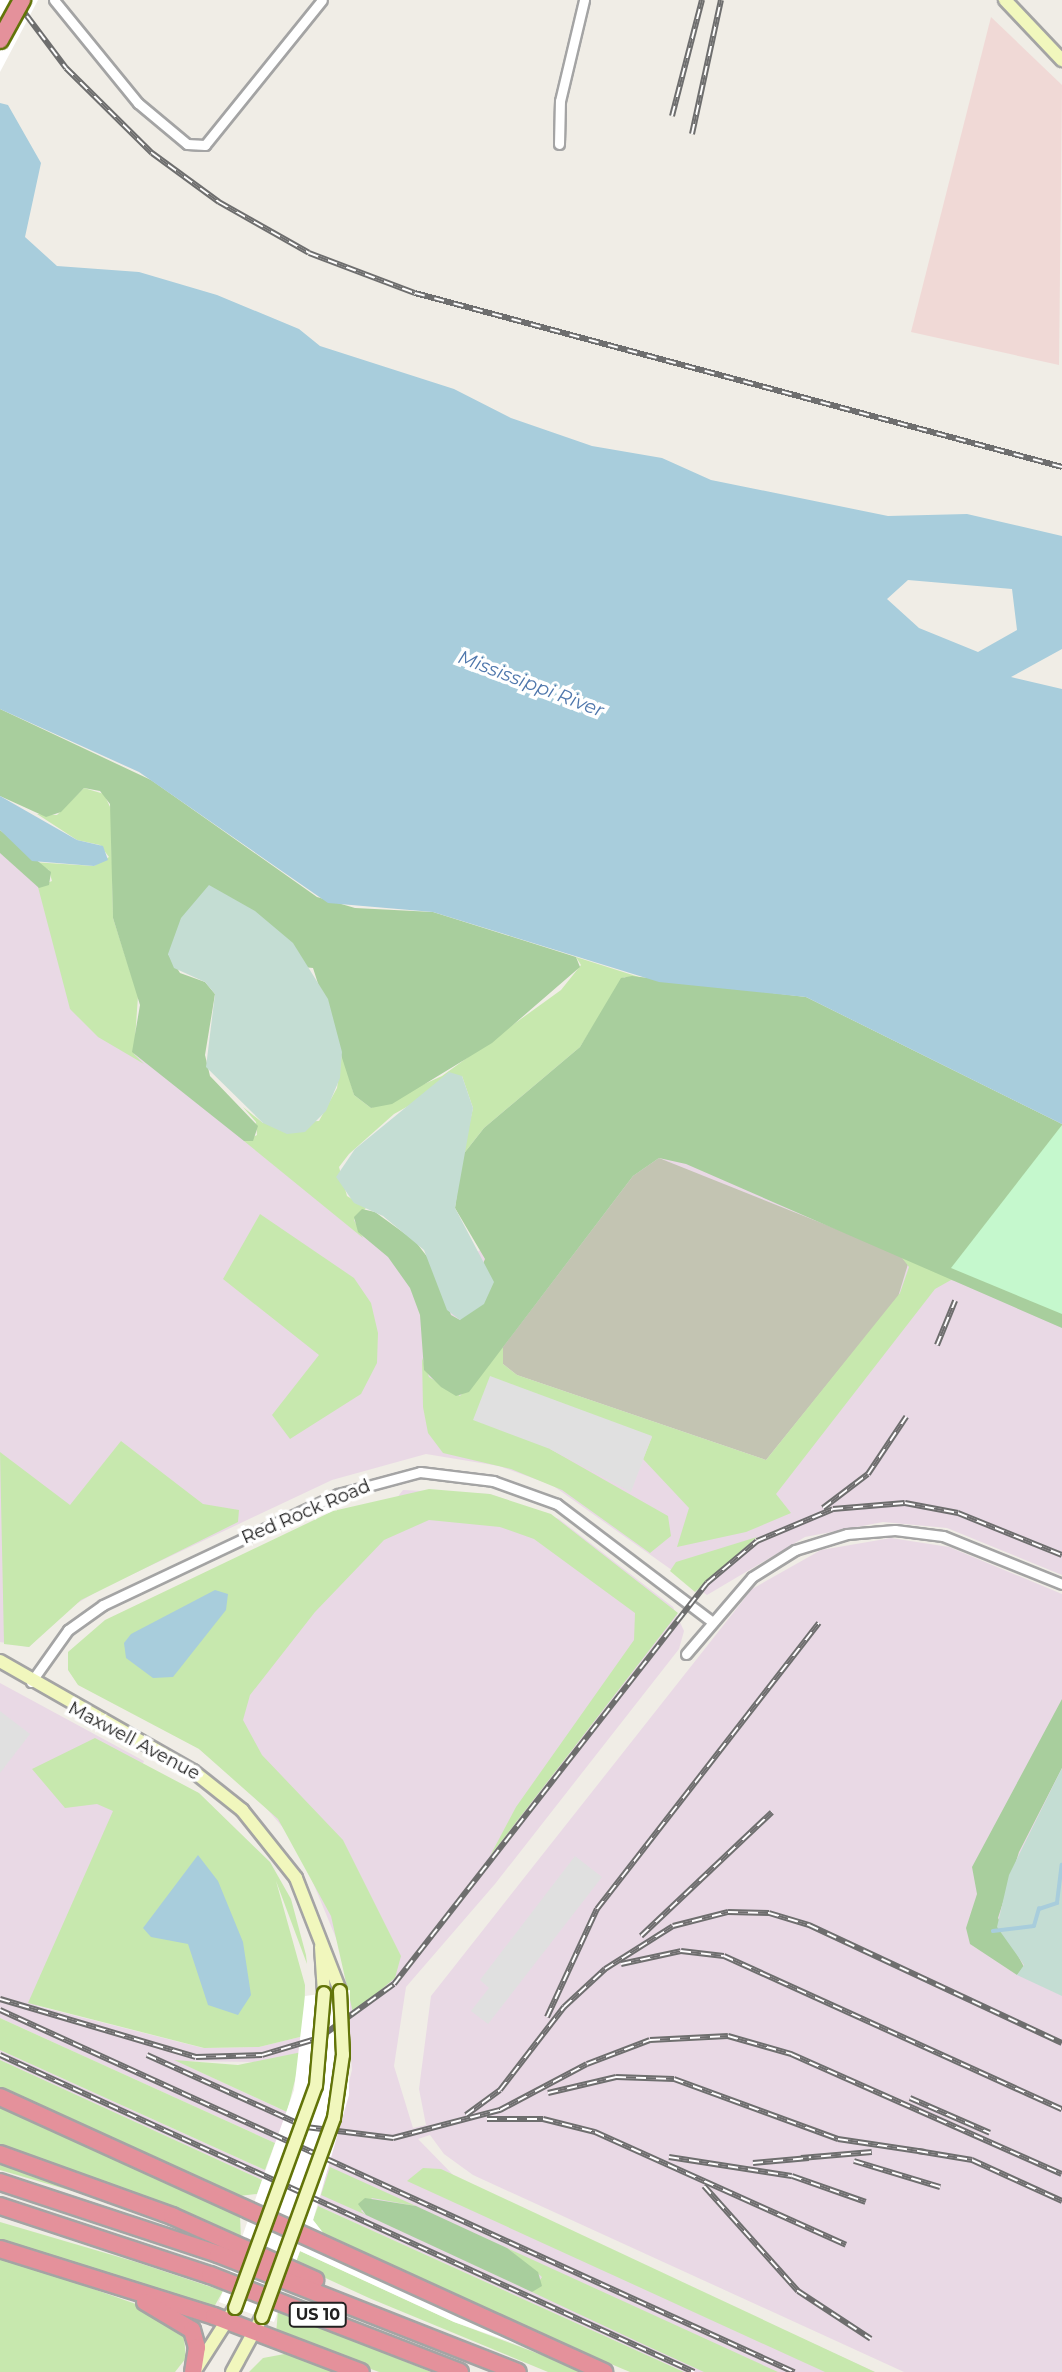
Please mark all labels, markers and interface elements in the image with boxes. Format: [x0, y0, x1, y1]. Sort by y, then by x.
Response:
water label: Mississippi River [455, 646, 607, 722]
street label: Red Rock Road [238, 1475, 374, 1549]
street label: Maxwell Avenue [65, 1697, 203, 1785]
road number: US 10 [288, 2302, 348, 2328]

